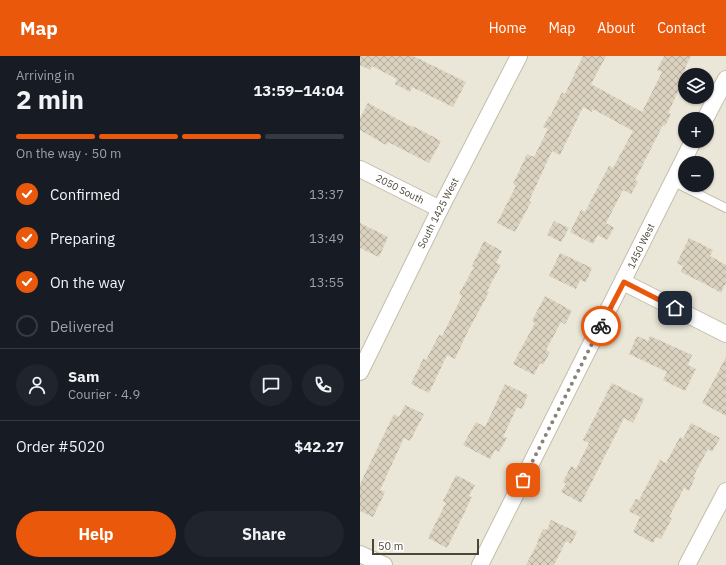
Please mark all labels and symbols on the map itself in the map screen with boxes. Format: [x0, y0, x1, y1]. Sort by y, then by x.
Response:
street label: 2050 South [374, 171, 426, 207]
street label: South 1425 West [415, 175, 462, 251]
street label: 1450 West [624, 221, 658, 271]
pin [658, 291, 692, 325]
courier [581, 306, 621, 346]
pin [506, 463, 540, 497]
scale bar [372, 537, 479, 556]

